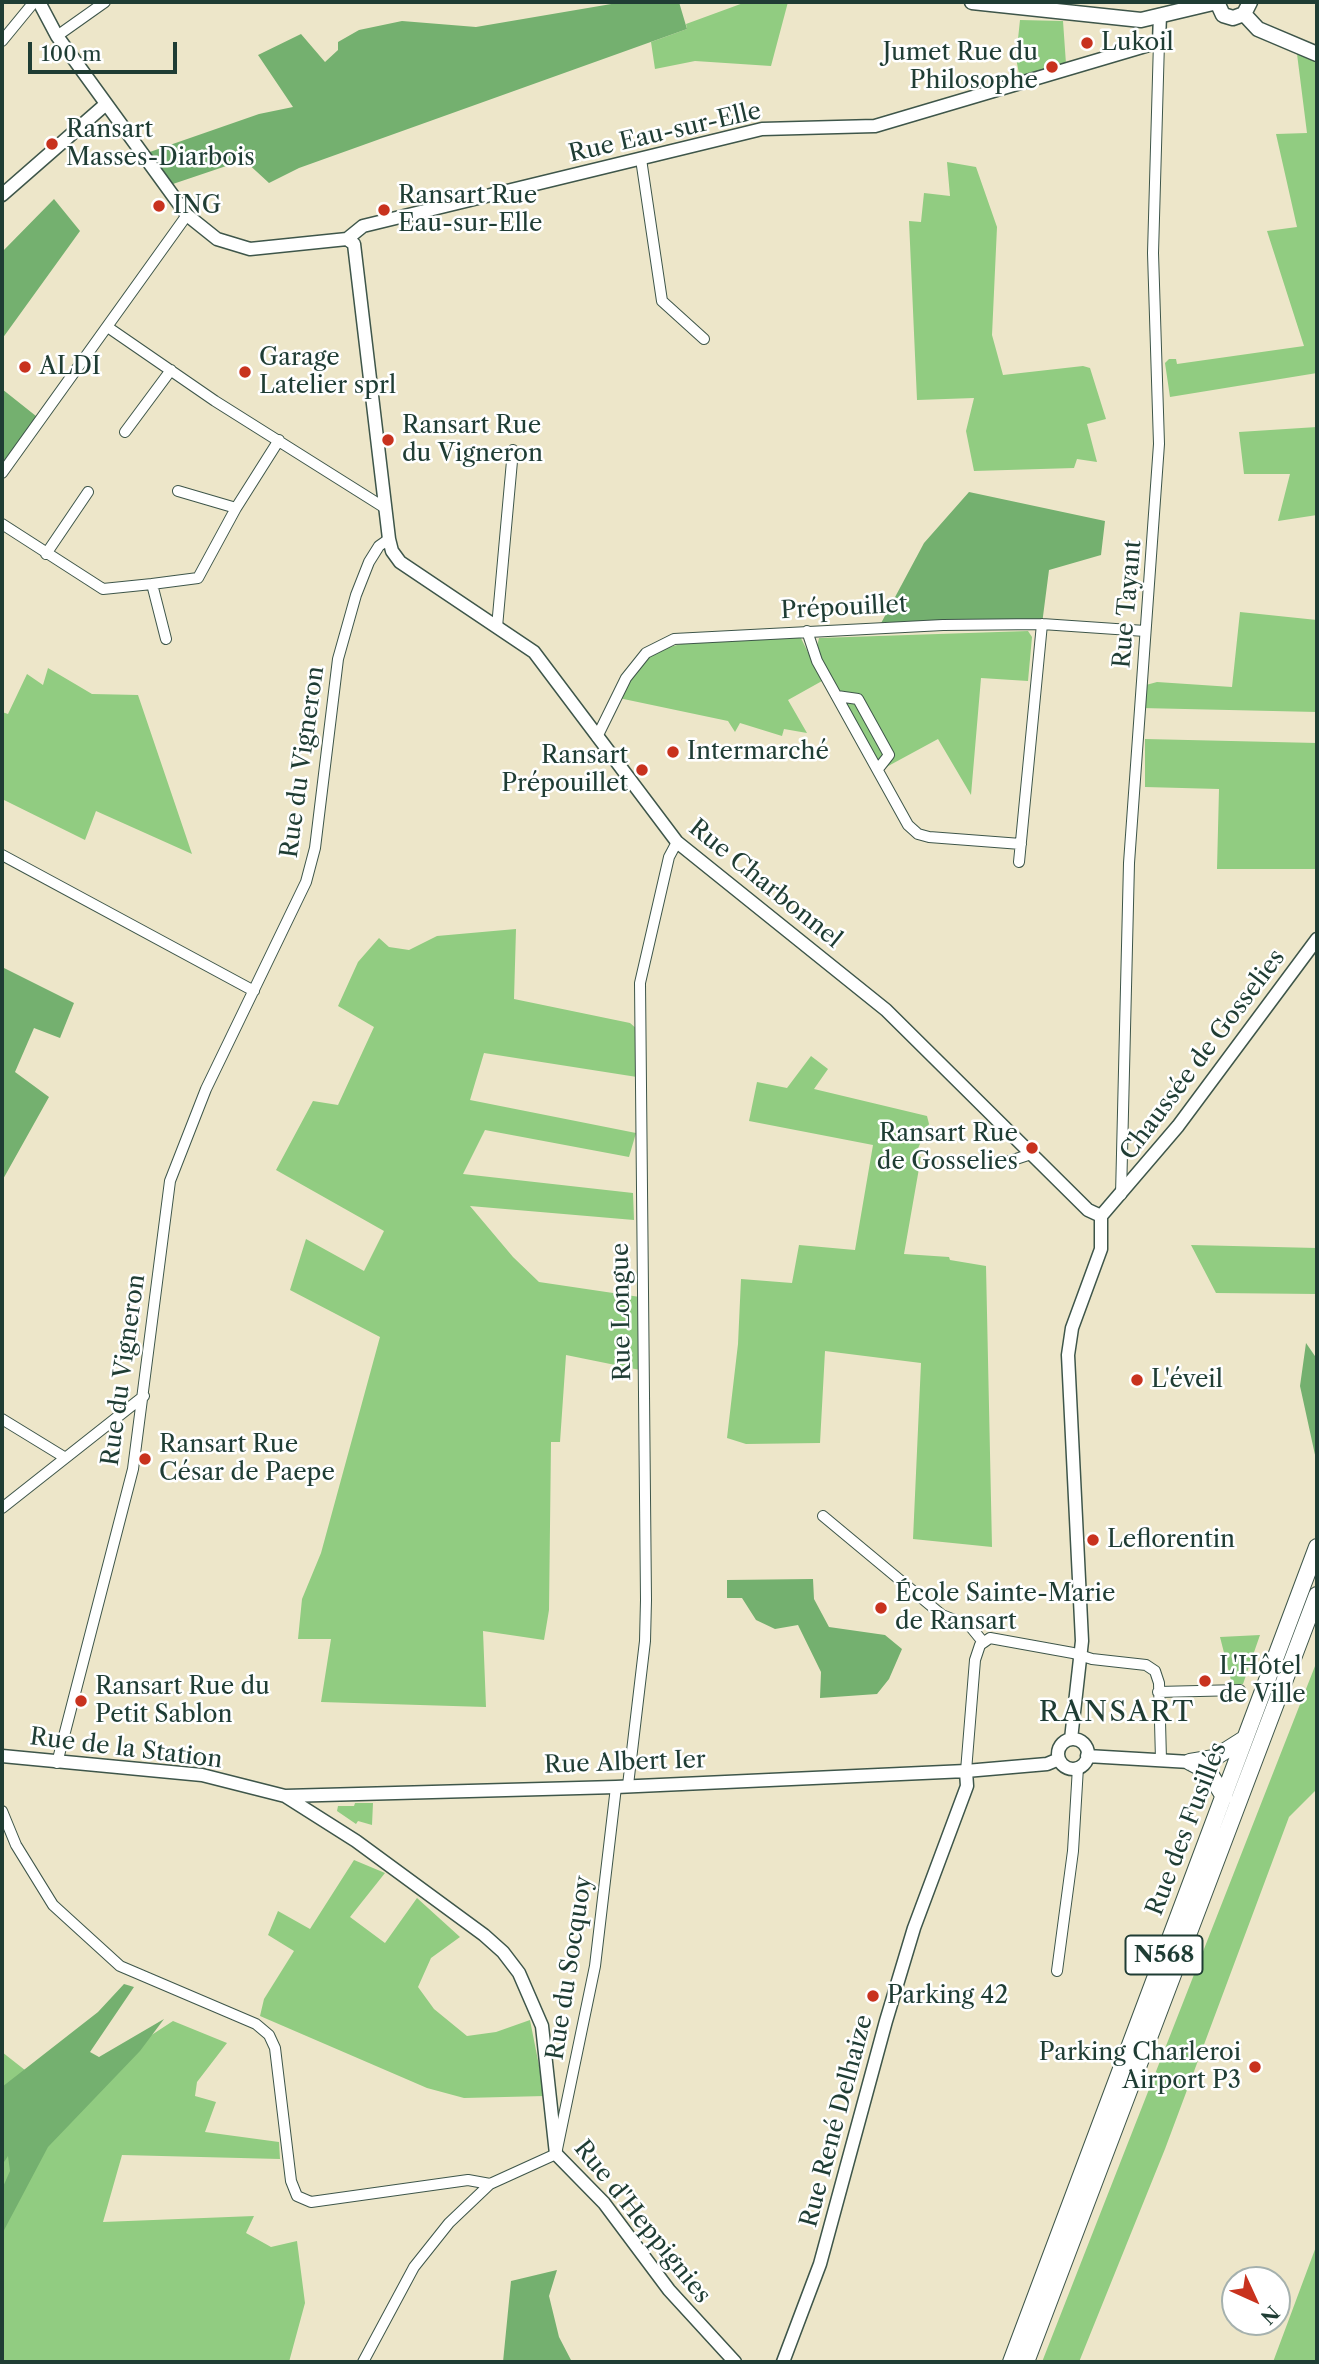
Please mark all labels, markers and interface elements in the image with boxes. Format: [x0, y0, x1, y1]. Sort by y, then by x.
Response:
scale bar [32, 28, 180, 72]
place label: Lukoil [1101, 29, 1174, 57]
marker: Lukoil [1079, 35, 1095, 51]
place label: Jumet Rue du Philosophe [883, 39, 1038, 95]
text: 100 m [41, 41, 102, 66]
marker: Jumet Rue du Philosophe [1044, 59, 1060, 75]
street label: Rue Eau-sur-Elle [566, 97, 764, 169]
place label: Ransart Masses-Diarbois [66, 116, 255, 172]
marker: Ransart Masses-Diarbois [44, 136, 60, 152]
place label: Ransart Rue Eau-sur-Elle [398, 182, 542, 238]
place label: ING [173, 192, 221, 220]
marker: ING [151, 198, 167, 214]
marker: Ransart Rue Eau-sur-Elle [376, 202, 392, 218]
place label: Garage Latelier sprl [259, 344, 396, 400]
place label: ALDI [39, 353, 101, 381]
marker: ALDI [17, 359, 33, 375]
marker: Garage Latelier sprl [237, 364, 253, 380]
place label: Ransart Rue du Vigneron [402, 412, 543, 468]
marker: Ransart Rue du Vigneron [380, 432, 396, 448]
street label: Rue Tayant [1108, 539, 1148, 669]
street label: Prépouillet [780, 590, 908, 626]
street label: Rue du Vigneron [275, 664, 331, 860]
place label: Intermarché [687, 738, 829, 766]
place label: Ransart Prépouillet [501, 742, 628, 798]
marker: Intermarché [665, 744, 681, 760]
marker: Ransart Prépouillet [634, 762, 650, 778]
street label: Rue Charbonnel [683, 814, 847, 954]
street label: Chaussée de Gosselies [1114, 944, 1292, 1166]
place label: Ransart Rue de Gosselies [877, 1120, 1018, 1176]
marker: Ransart Rue de Gosselies [1024, 1140, 1040, 1156]
street label: Rue Longue [606, 1243, 638, 1381]
street label: Rue du Vigneron [96, 1272, 152, 1468]
place label: L'éveil [1151, 1366, 1223, 1394]
marker: L'éveil [1129, 1372, 1145, 1388]
place label: Ransart Rue César de Paepe [159, 1431, 335, 1487]
marker: Ransart Rue César de Paepe [137, 1451, 153, 1467]
place label: Leflorentin [1107, 1526, 1235, 1554]
marker: Leflorentin [1085, 1532, 1101, 1548]
place label: École Sainte-Marie de Ransart [895, 1580, 1115, 1636]
marker: École Sainte-Marie de Ransart [873, 1600, 889, 1616]
place label: L'Hôtel de Ville [1219, 1653, 1306, 1709]
place label: Ransart Rue du Petit Sablon [95, 1673, 270, 1729]
marker: L'Hôtel de Ville [1197, 1673, 1213, 1689]
marker: Ransart Rue du Petit Sablon [73, 1693, 89, 1709]
district label: RANSART [1040, 1696, 1194, 1730]
street label: Rue de la Station [28, 1723, 224, 1775]
street label: Rue des Fusillés [1141, 1738, 1233, 1920]
street label: Rue Albert Ier [544, 1746, 706, 1780]
street label: Rue du Socquoy [541, 1874, 599, 2062]
road number: N568 [1126, 1936, 1202, 1974]
place label: Parking 42 [887, 1982, 1008, 2010]
marker: Parking 42 [865, 1988, 881, 2004]
street label: Rue René Delhaize [795, 2012, 879, 2230]
place label: Parking Charleroi Airport P3 [1039, 2039, 1241, 2095]
marker: Parking Charleroi Airport P3 [1247, 2059, 1263, 2075]
street label: Rue d'Heppignies [567, 2135, 717, 2309]
north arrow [1221, 2266, 1291, 2336]
text: N [1256, 2301, 1284, 2329]

